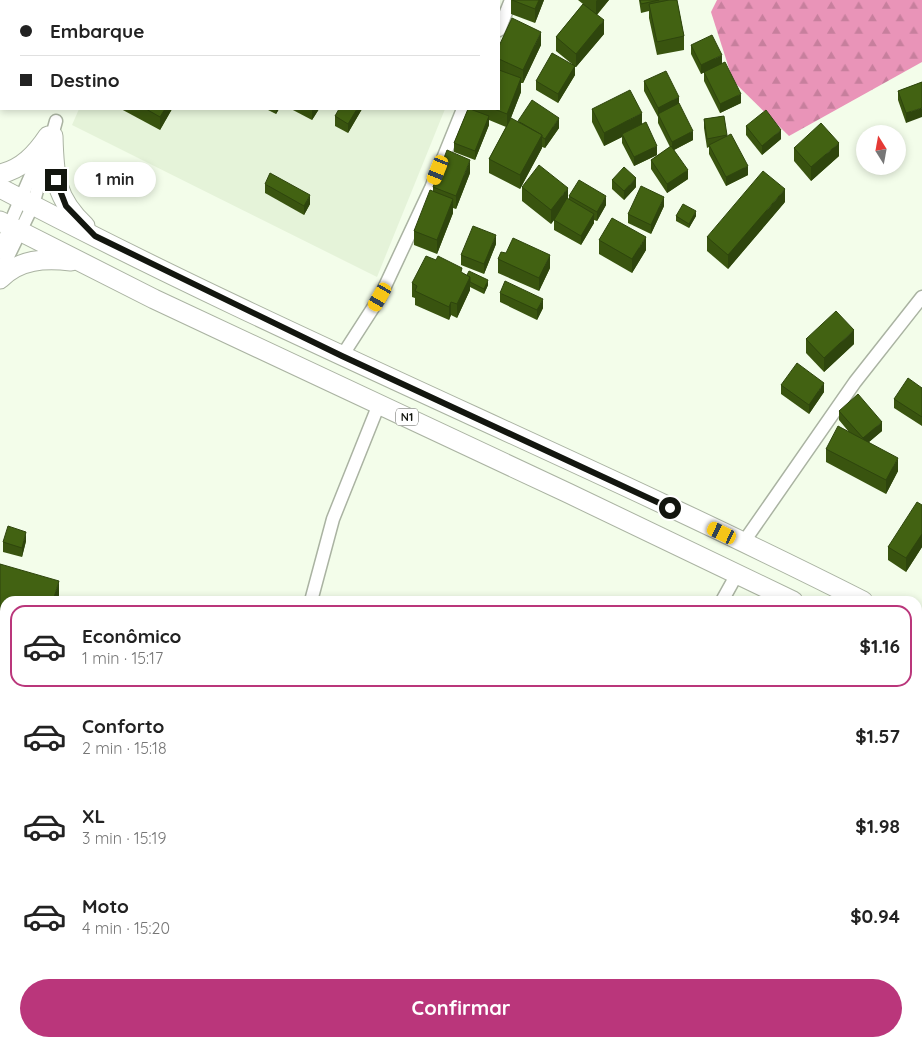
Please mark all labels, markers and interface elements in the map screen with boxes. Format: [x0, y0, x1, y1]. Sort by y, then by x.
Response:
text: Embarque [50, 19, 144, 43]
text: Destino [50, 68, 120, 92]
north arrow [856, 125, 906, 175]
map controls [856, 125, 906, 175]
car [425, 153, 450, 187]
callout: 1 min [74, 162, 156, 198]
route end [45, 169, 67, 191]
text: 1 min [96, 169, 134, 189]
car [366, 280, 393, 314]
road number: N1 [396, 408, 418, 426]
route start [659, 497, 681, 519]
car [705, 520, 738, 546]
icon: car [22, 624, 67, 669]
text: Econômico [82, 624, 181, 648]
text: $1.16 [860, 634, 900, 658]
text: 1 min · 15:17 [82, 648, 163, 668]
icon: car [22, 714, 67, 759]
text: Conforto [82, 714, 164, 738]
text: $1.57 [855, 724, 900, 748]
text: 2 min · 15:18 [82, 738, 167, 758]
icon: car [22, 804, 67, 849]
text: XL [82, 804, 105, 828]
text: $1.98 [855, 814, 900, 838]
text: 3 min · 15:19 [82, 828, 166, 848]
icon: car [22, 894, 67, 939]
text: Moto [82, 894, 129, 918]
text: $0.94 [850, 904, 900, 928]
text: 4 min · 15:20 [82, 918, 170, 938]
button: Confirmar [20, 979, 902, 1037]

